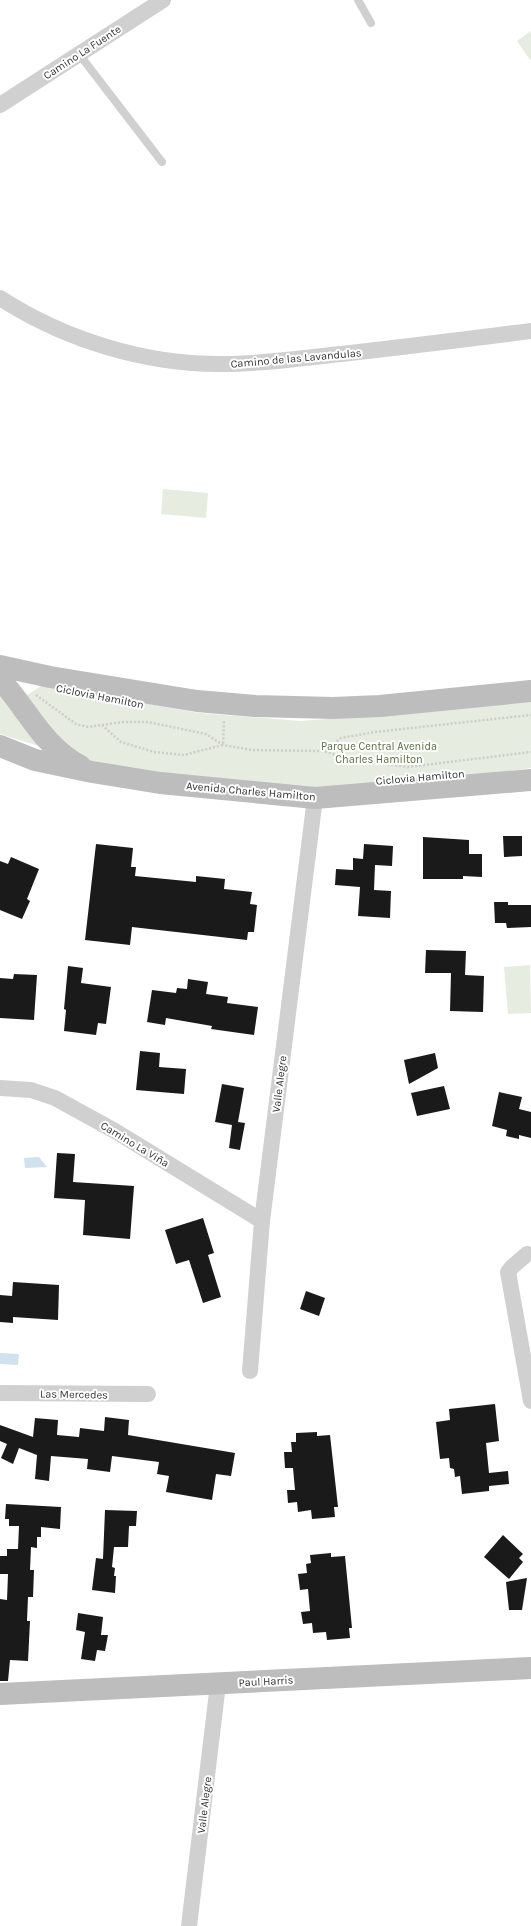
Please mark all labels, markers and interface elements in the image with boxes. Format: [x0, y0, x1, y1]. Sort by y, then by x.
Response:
street label: Camino La Fuente [41, 22, 124, 82]
street label: Camino de las Lavandulas [230, 346, 362, 371]
street label: Ciclovia Hamilton [55, 682, 145, 711]
park label: Parque Central Avenida Charles Hamilton [321, 740, 437, 766]
street label: Ciclovia Hamilton [375, 767, 465, 788]
street label: Avenida Charles Hamilton [186, 779, 316, 804]
street label: Valle Alegre [270, 1055, 289, 1113]
street label: Camino La Viña [98, 1119, 171, 1170]
street label: Las Mercedes [40, 1387, 108, 1402]
street label: Paul Harris [238, 1674, 294, 1689]
street label: Valle Alegre [195, 1776, 214, 1834]

